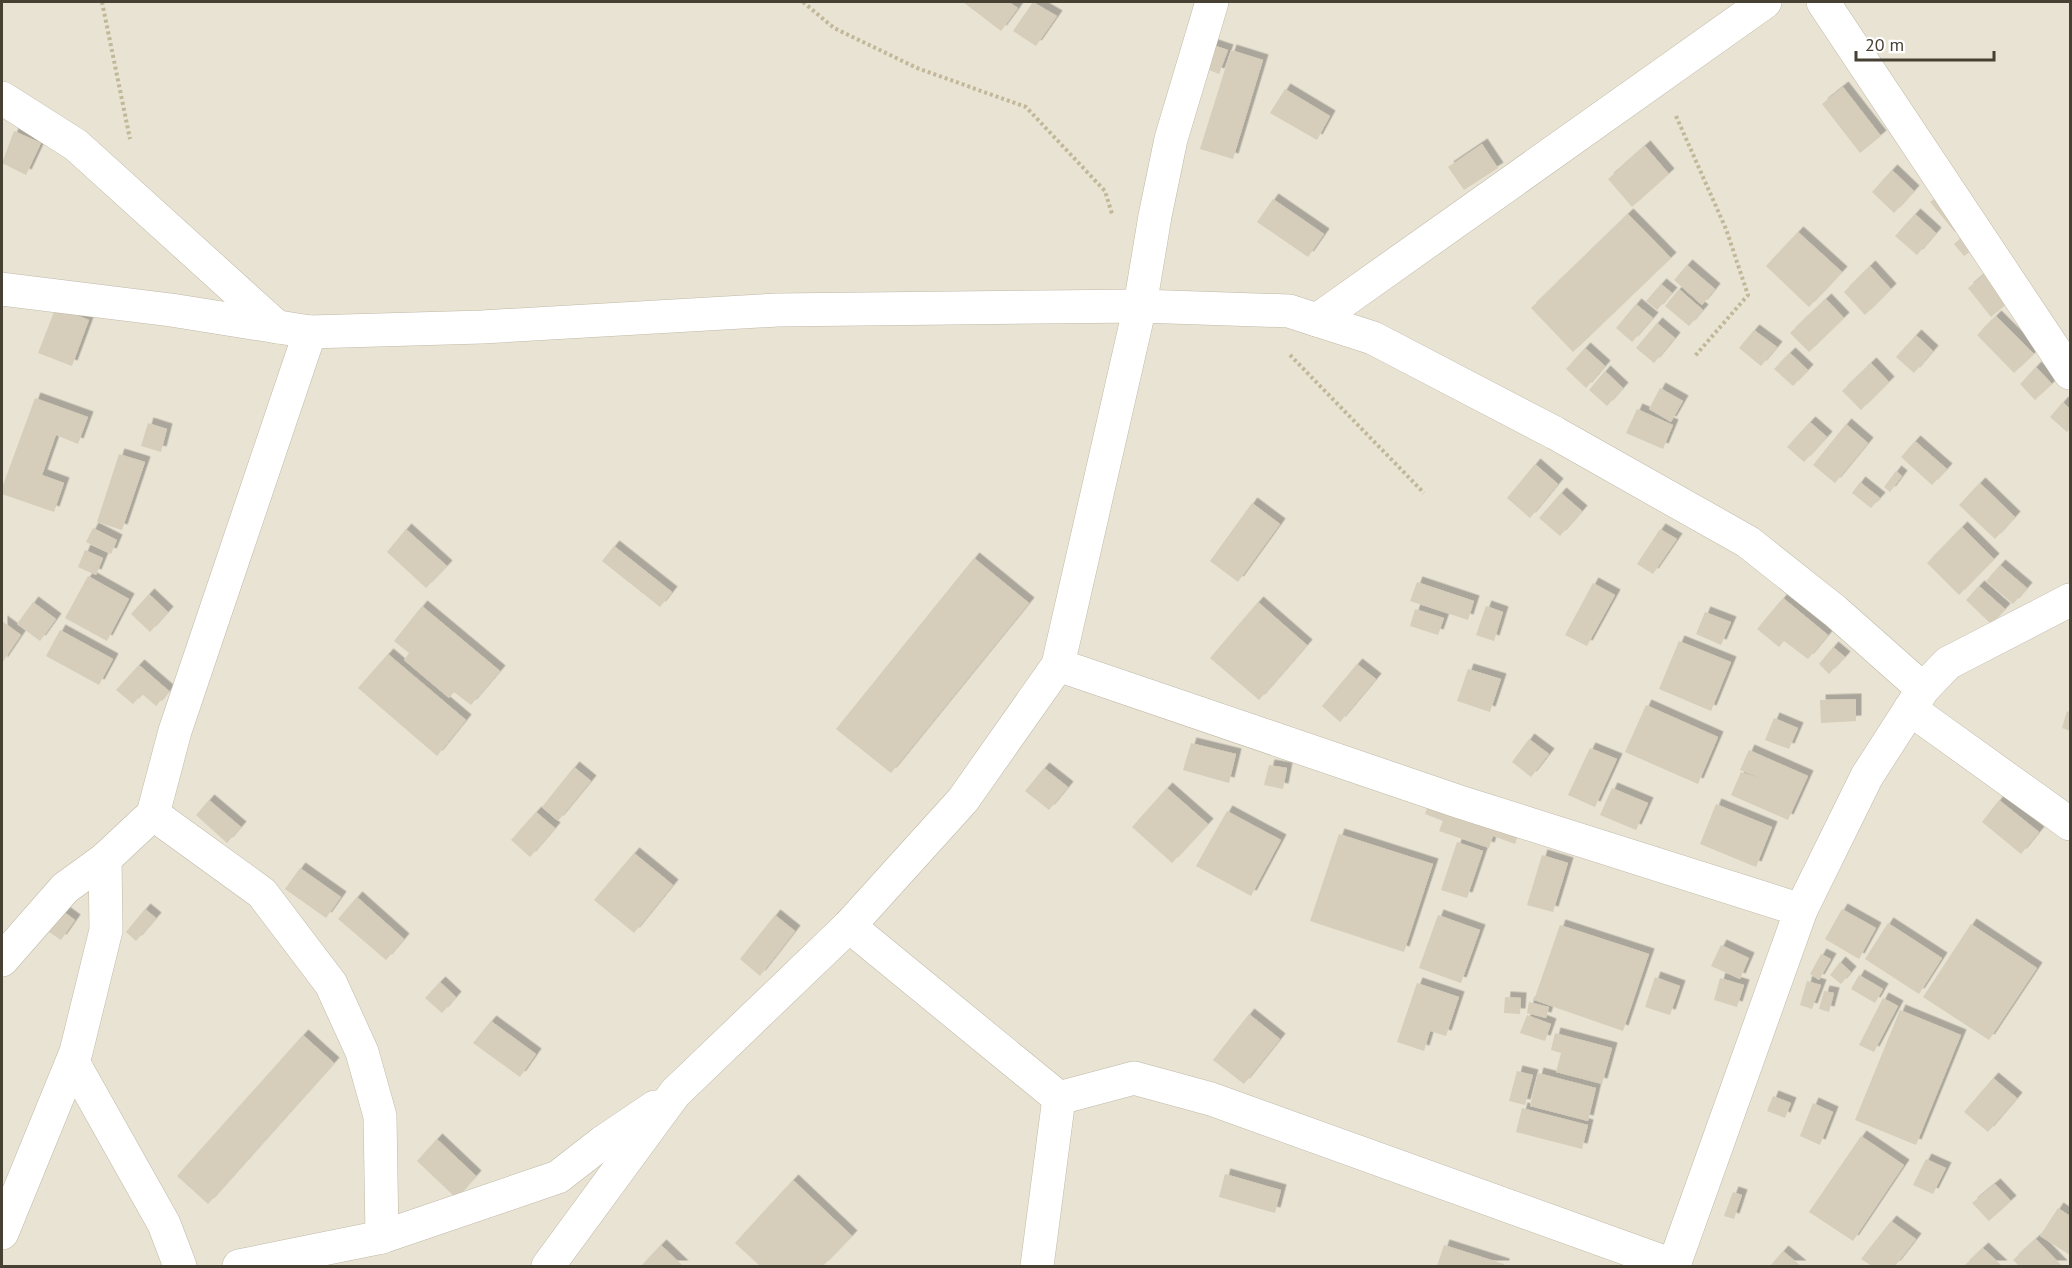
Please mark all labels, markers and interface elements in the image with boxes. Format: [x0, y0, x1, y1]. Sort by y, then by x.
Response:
scale bar [1856, 24, 1994, 62]
text: 20 m [1865, 33, 1904, 56]

